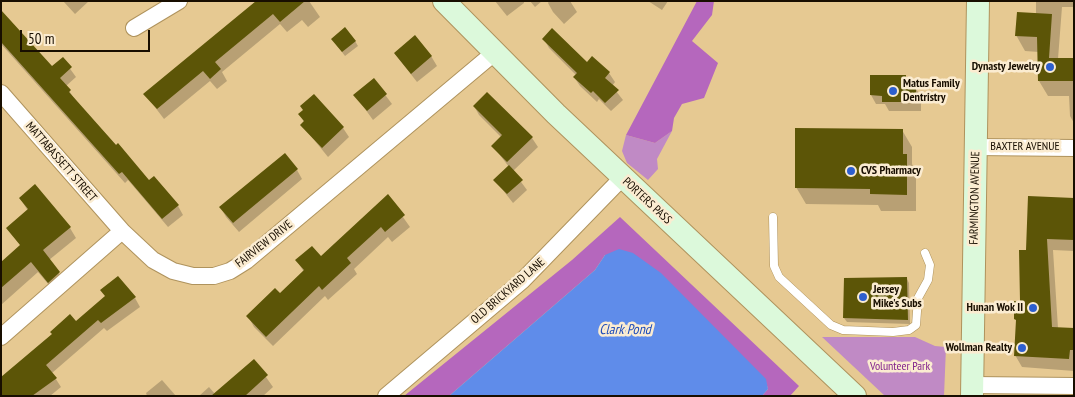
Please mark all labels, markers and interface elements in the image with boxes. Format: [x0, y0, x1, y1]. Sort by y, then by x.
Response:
scale bar [22, 20, 152, 52]
text: 50 m [28, 29, 54, 48]
place label: Dynasty Jewelry [972, 60, 1040, 74]
marker: Dynasty Jewelry [1044, 61, 1056, 73]
place label: Matus Family Dentristry [903, 77, 960, 105]
marker: Matus Family Dentristry [887, 85, 899, 97]
street label: MATTABASSETT STREET [22, 119, 100, 205]
street label: BAXTER AVENUE [990, 140, 1060, 154]
street label: FARMINGTON AVENUE [967, 151, 983, 245]
place label: CVS Pharmacy [861, 164, 921, 178]
marker: CVS Pharmacy [845, 165, 857, 177]
street label: PORTERS PASS [620, 175, 674, 227]
street label: FAIRVIEW DRIVE [233, 217, 295, 271]
street label: OLD BRICKYARD LANE [468, 255, 548, 327]
place label: Jersey Mike's Subs [873, 283, 922, 311]
marker: Jersey Mike's Subs [857, 291, 869, 303]
place label: Hunan Wok II [967, 301, 1023, 315]
marker: Hunan Wok II [1027, 302, 1039, 314]
water label: Clark Pond [599, 322, 651, 338]
place label: Wollman Realty [945, 341, 1012, 355]
marker: Wollman Realty [1016, 342, 1028, 354]
park label: Volunteer Park [870, 360, 930, 374]

